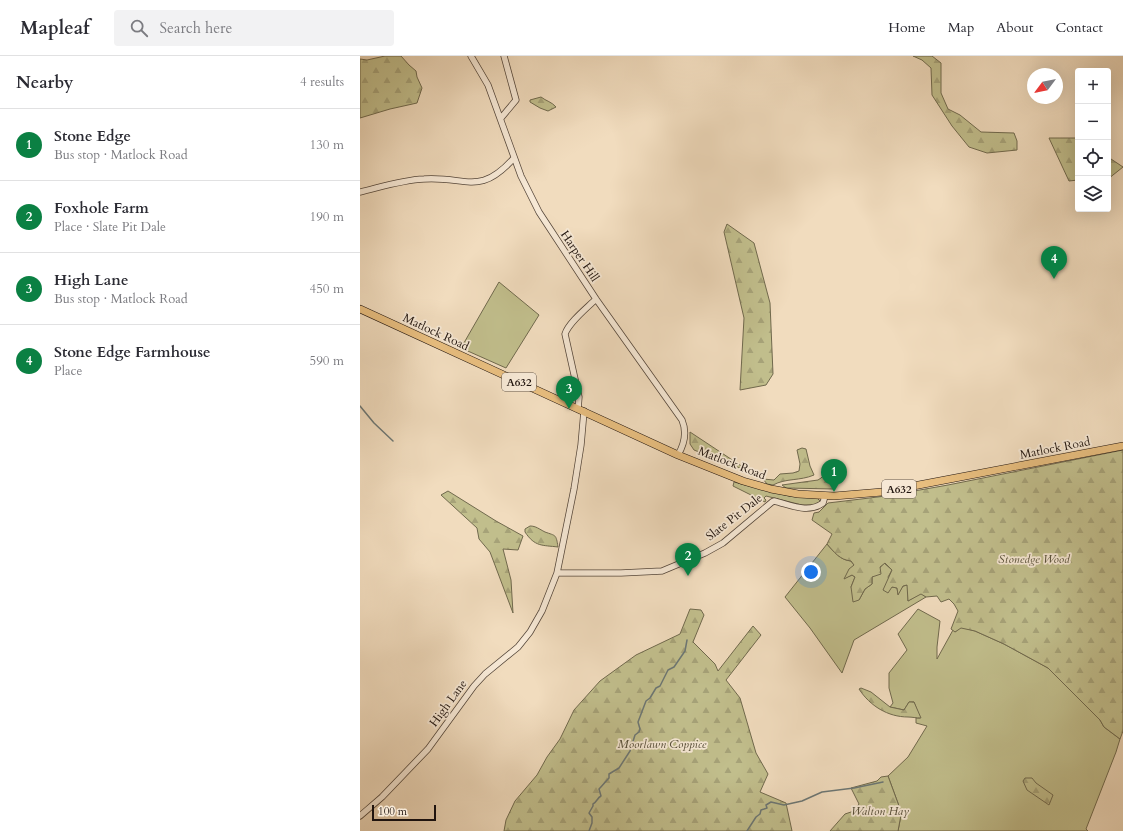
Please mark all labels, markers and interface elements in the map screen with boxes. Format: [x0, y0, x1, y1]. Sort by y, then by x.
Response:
search box [114, 10, 394, 46]
text: Mapleaf [20, 15, 90, 41]
icon: search [128, 17, 150, 39]
text: Search here [160, 18, 232, 38]
text: Home [888, 18, 926, 37]
text: Map [948, 18, 974, 37]
text: About [996, 18, 1033, 37]
text: Contact [1055, 18, 1103, 37]
north arrow [1027, 68, 1063, 104]
map controls [1075, 68, 1111, 212]
button: + [1075, 68, 1111, 104]
text: Nearby [16, 71, 73, 94]
text: 4 results [300, 73, 344, 91]
button: − [1075, 104, 1111, 140]
text: Stone Edge [54, 126, 131, 146]
text: 1 [26, 136, 32, 154]
text: 130 m [310, 136, 344, 154]
button: locate [1075, 140, 1111, 176]
text: Bus stop · Matlock Road [54, 146, 188, 164]
button: layers [1075, 176, 1111, 212]
text: Foxhole Farm [54, 198, 149, 218]
text: 2 [26, 208, 32, 226]
text: 190 m [310, 208, 344, 226]
text: Place · Slate Pit Dale [54, 218, 166, 236]
street label: Harper Hill [557, 227, 603, 285]
pin: 4 [1041, 246, 1067, 279]
text: High Lane [54, 270, 128, 290]
text: 3 [26, 280, 32, 298]
text: 450 m [310, 280, 344, 298]
text: Bus stop · Matlock Road [54, 290, 188, 308]
street label: Matlock Road [400, 310, 472, 355]
text: Stone Edge Farmhouse [54, 342, 211, 362]
text: 4 [26, 352, 32, 370]
text: 590 m [310, 352, 344, 370]
text: Place [54, 362, 82, 380]
road number: A632 [502, 373, 536, 391]
pin: 3 [556, 376, 582, 409]
street label: Matlock Road [1018, 433, 1092, 463]
street label: Matlock Road [696, 443, 769, 483]
pin: 1 [821, 459, 847, 492]
road number: A632 [882, 480, 916, 498]
street label: Slate Pit Dale [702, 490, 766, 544]
pin: 2 [675, 543, 701, 576]
park label: Stonedge Wood [998, 551, 1071, 567]
your location [801, 562, 821, 582]
street label: High Lane [425, 676, 471, 730]
park label: Moorlawn Coppice [618, 736, 707, 752]
scale bar [372, 803, 436, 822]
park label: Walton Hay [851, 803, 909, 819]
text: 100 m [378, 804, 407, 819]

